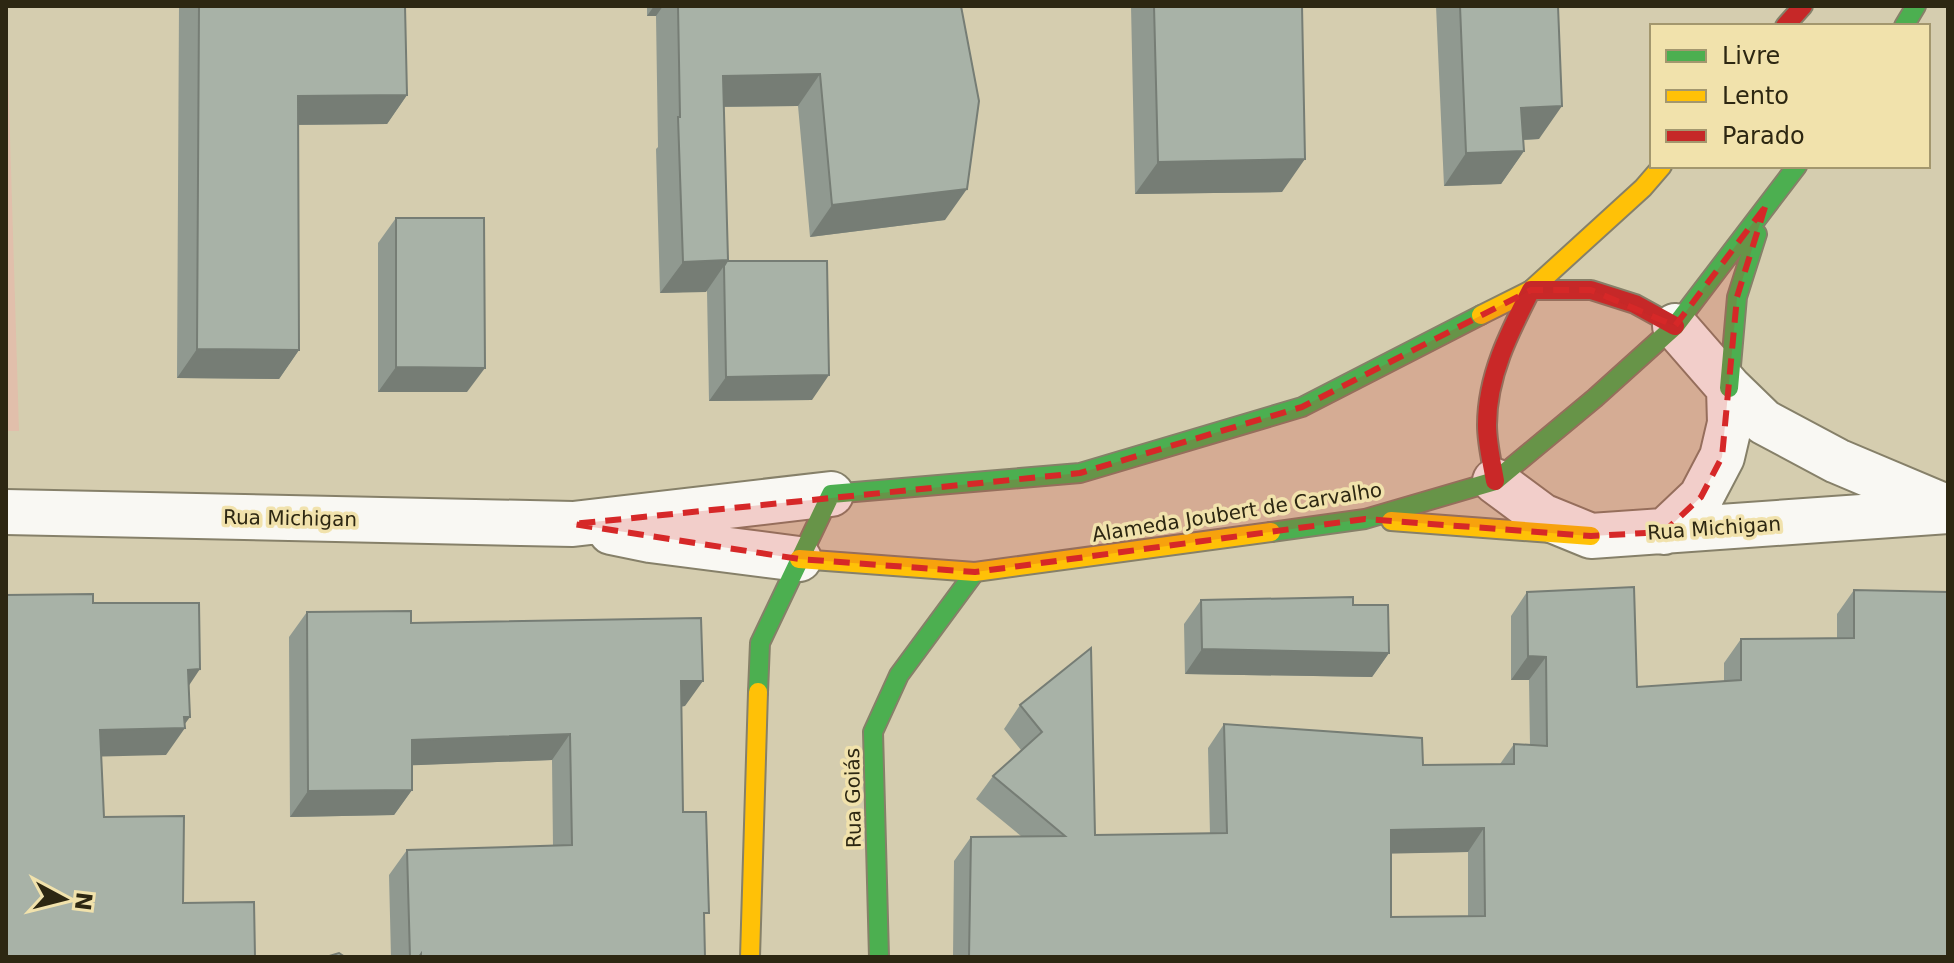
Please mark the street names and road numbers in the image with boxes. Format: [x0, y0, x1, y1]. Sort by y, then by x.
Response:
street label: Alameda Joubert de Carvalho [1090, 477, 1384, 547]
street label: Rua Michigan [223, 505, 357, 531]
street label: Rua Michigan [1646, 511, 1782, 545]
street label: Rua Goiás [840, 748, 866, 848]

